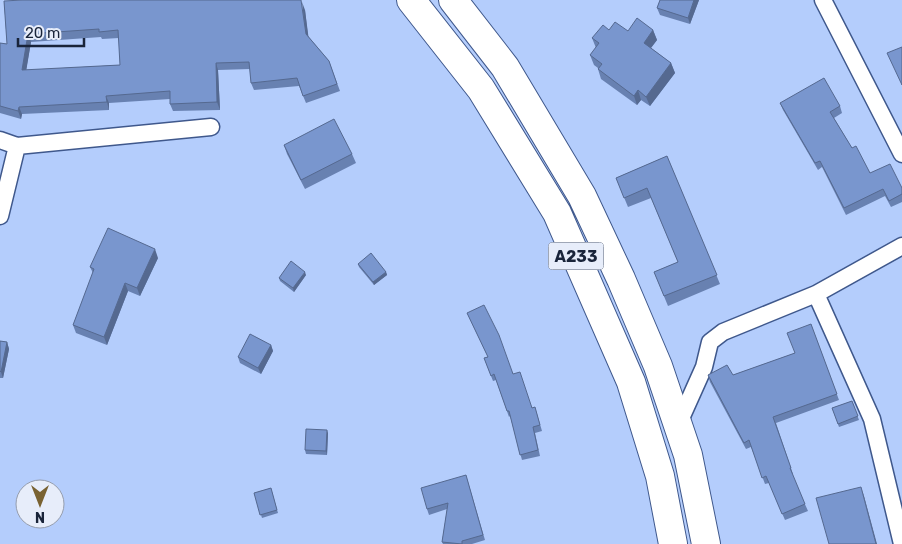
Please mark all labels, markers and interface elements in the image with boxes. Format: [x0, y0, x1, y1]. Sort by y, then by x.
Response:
scale bar [18, 15, 84, 47]
text: 20 m [25, 24, 60, 42]
road number: A233 [548, 242, 604, 270]
north arrow [15, 479, 65, 529]
text: N [35, 508, 45, 525]

